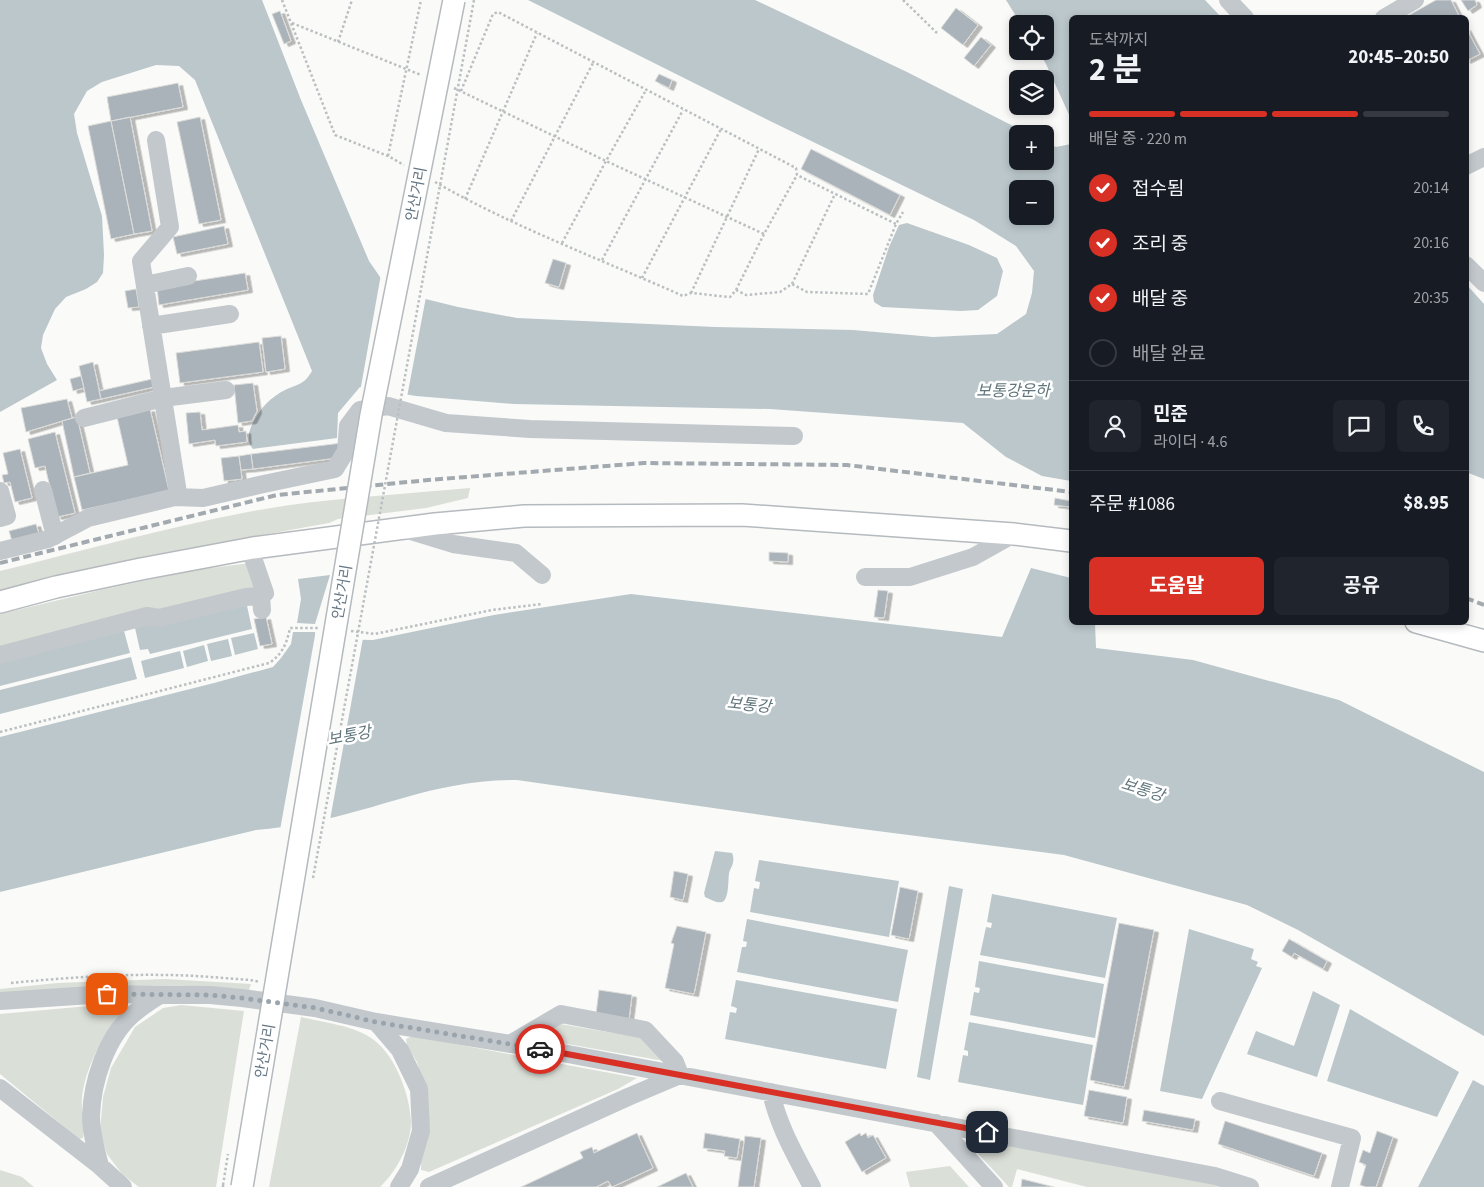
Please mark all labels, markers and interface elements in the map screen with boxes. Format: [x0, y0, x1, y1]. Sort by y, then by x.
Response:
map controls [1009, 15, 1054, 225]
button: locate [1009, 15, 1054, 60]
text: 도착까지 [1089, 29, 1148, 51]
text: 20:45–20:50 [1348, 44, 1449, 71]
text: 2 분 [1089, 47, 1142, 93]
button: layers [1009, 70, 1054, 115]
button: + [1009, 125, 1054, 170]
text: 배달 중 · 220 m [1089, 128, 1187, 150]
street label: 안산거리 [401, 165, 432, 223]
icon: check [1089, 174, 1117, 202]
text: 접수됨 [1132, 176, 1184, 203]
text: 20:14 [1413, 177, 1449, 199]
button: − [1009, 180, 1054, 225]
icon: check [1089, 229, 1117, 257]
text: 조리 중 [1132, 231, 1188, 258]
text: 20:16 [1413, 232, 1449, 254]
icon: check [1089, 284, 1117, 312]
text: 배달 중 [1132, 286, 1188, 313]
text: 20:35 [1413, 287, 1449, 309]
text: 배달 완료 [1132, 341, 1206, 368]
water label: 보통강운하 [976, 380, 1052, 402]
button: person [1089, 400, 1141, 452]
button: chat [1333, 400, 1385, 452]
button: phone [1397, 400, 1449, 452]
text: 민준 [1153, 401, 1188, 428]
text: 라이더 · 4.6 [1153, 431, 1227, 453]
text: $8.95 [1403, 490, 1449, 517]
text: 주문 #1086 [1089, 491, 1175, 518]
button: 도움말 [1089, 557, 1264, 615]
button: 공유 [1274, 557, 1449, 615]
street label: 안산거리 [327, 563, 358, 621]
water label: 보통강 [726, 692, 774, 718]
water label: 보통강 [325, 721, 375, 751]
water label: 보통강 [1118, 773, 1169, 808]
pin [86, 973, 128, 1015]
icon: bag [93, 980, 121, 1008]
street label: 안산거리 [250, 1022, 281, 1080]
courier [515, 1024, 565, 1074]
icon: car [526, 1035, 554, 1063]
pin [966, 1111, 1008, 1153]
icon: home [973, 1118, 1001, 1146]

